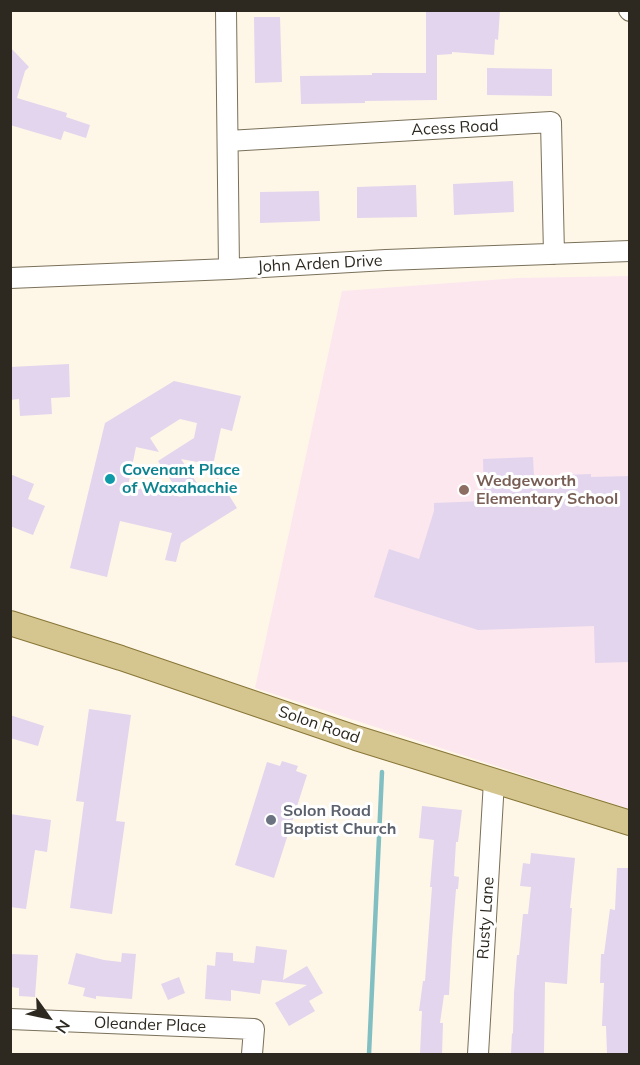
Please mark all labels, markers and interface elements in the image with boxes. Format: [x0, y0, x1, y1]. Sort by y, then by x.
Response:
street label: Acess Road [411, 116, 499, 140]
street label: John Arden Drive [257, 251, 383, 277]
place label: Covenant Place of Waxahachie [122, 460, 240, 498]
place label: Wedgeworth Elementary School [476, 471, 618, 509]
marker: Covenant Place of Waxahachie [103, 472, 117, 486]
marker: Wedgeworth Elementary School [457, 483, 471, 497]
street label: Solon Road [276, 702, 362, 748]
place label: Solon Road Baptist Church [283, 801, 396, 839]
marker: Solon Road Baptist Church [264, 813, 278, 827]
street label: Rusty Lane [474, 876, 498, 960]
north arrow [18, 987, 78, 1047]
street label: Oleander Place [93, 1013, 207, 1037]
text: N [51, 1016, 75, 1037]

